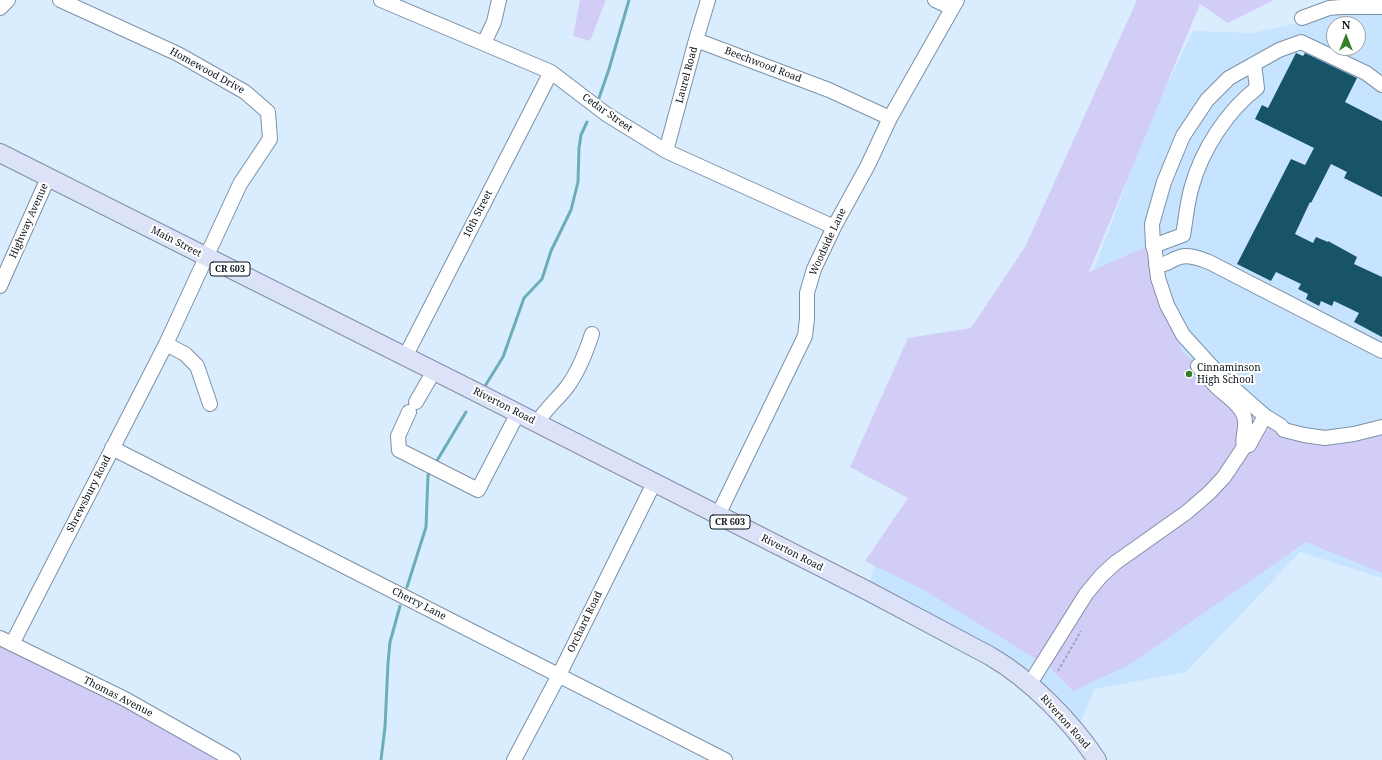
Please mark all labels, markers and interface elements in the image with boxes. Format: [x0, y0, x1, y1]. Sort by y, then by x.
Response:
north arrow [1326, 16, 1366, 56]
text: N [1342, 17, 1350, 32]
street label: Homewood Drive [167, 45, 247, 97]
street label: Laurel Road [674, 45, 700, 105]
street label: Beechwood Road [723, 45, 803, 85]
street label: Cedar Street [580, 91, 634, 135]
street label: Highway Avenue [7, 182, 51, 260]
street label: 10th Street [461, 188, 495, 240]
street label: Woodside Lane [807, 206, 849, 278]
street label: Main Street [149, 224, 203, 260]
road number: CR 603 [210, 262, 250, 276]
place label: Cinnaminson High School [1197, 362, 1261, 386]
marker: Cinnaminson High School [1184, 369, 1194, 379]
street label: Riverton Road [471, 385, 537, 427]
street label: Shrewsbury Road [64, 454, 114, 534]
road number: CR 603 [710, 515, 750, 529]
street label: Riverton Road [759, 532, 825, 574]
street label: Cherry Lane [390, 585, 448, 623]
street label: Orchard Road [565, 589, 605, 655]
street label: Thomas Avenue [81, 674, 155, 720]
street label: Riverton Road [1038, 693, 1092, 751]

